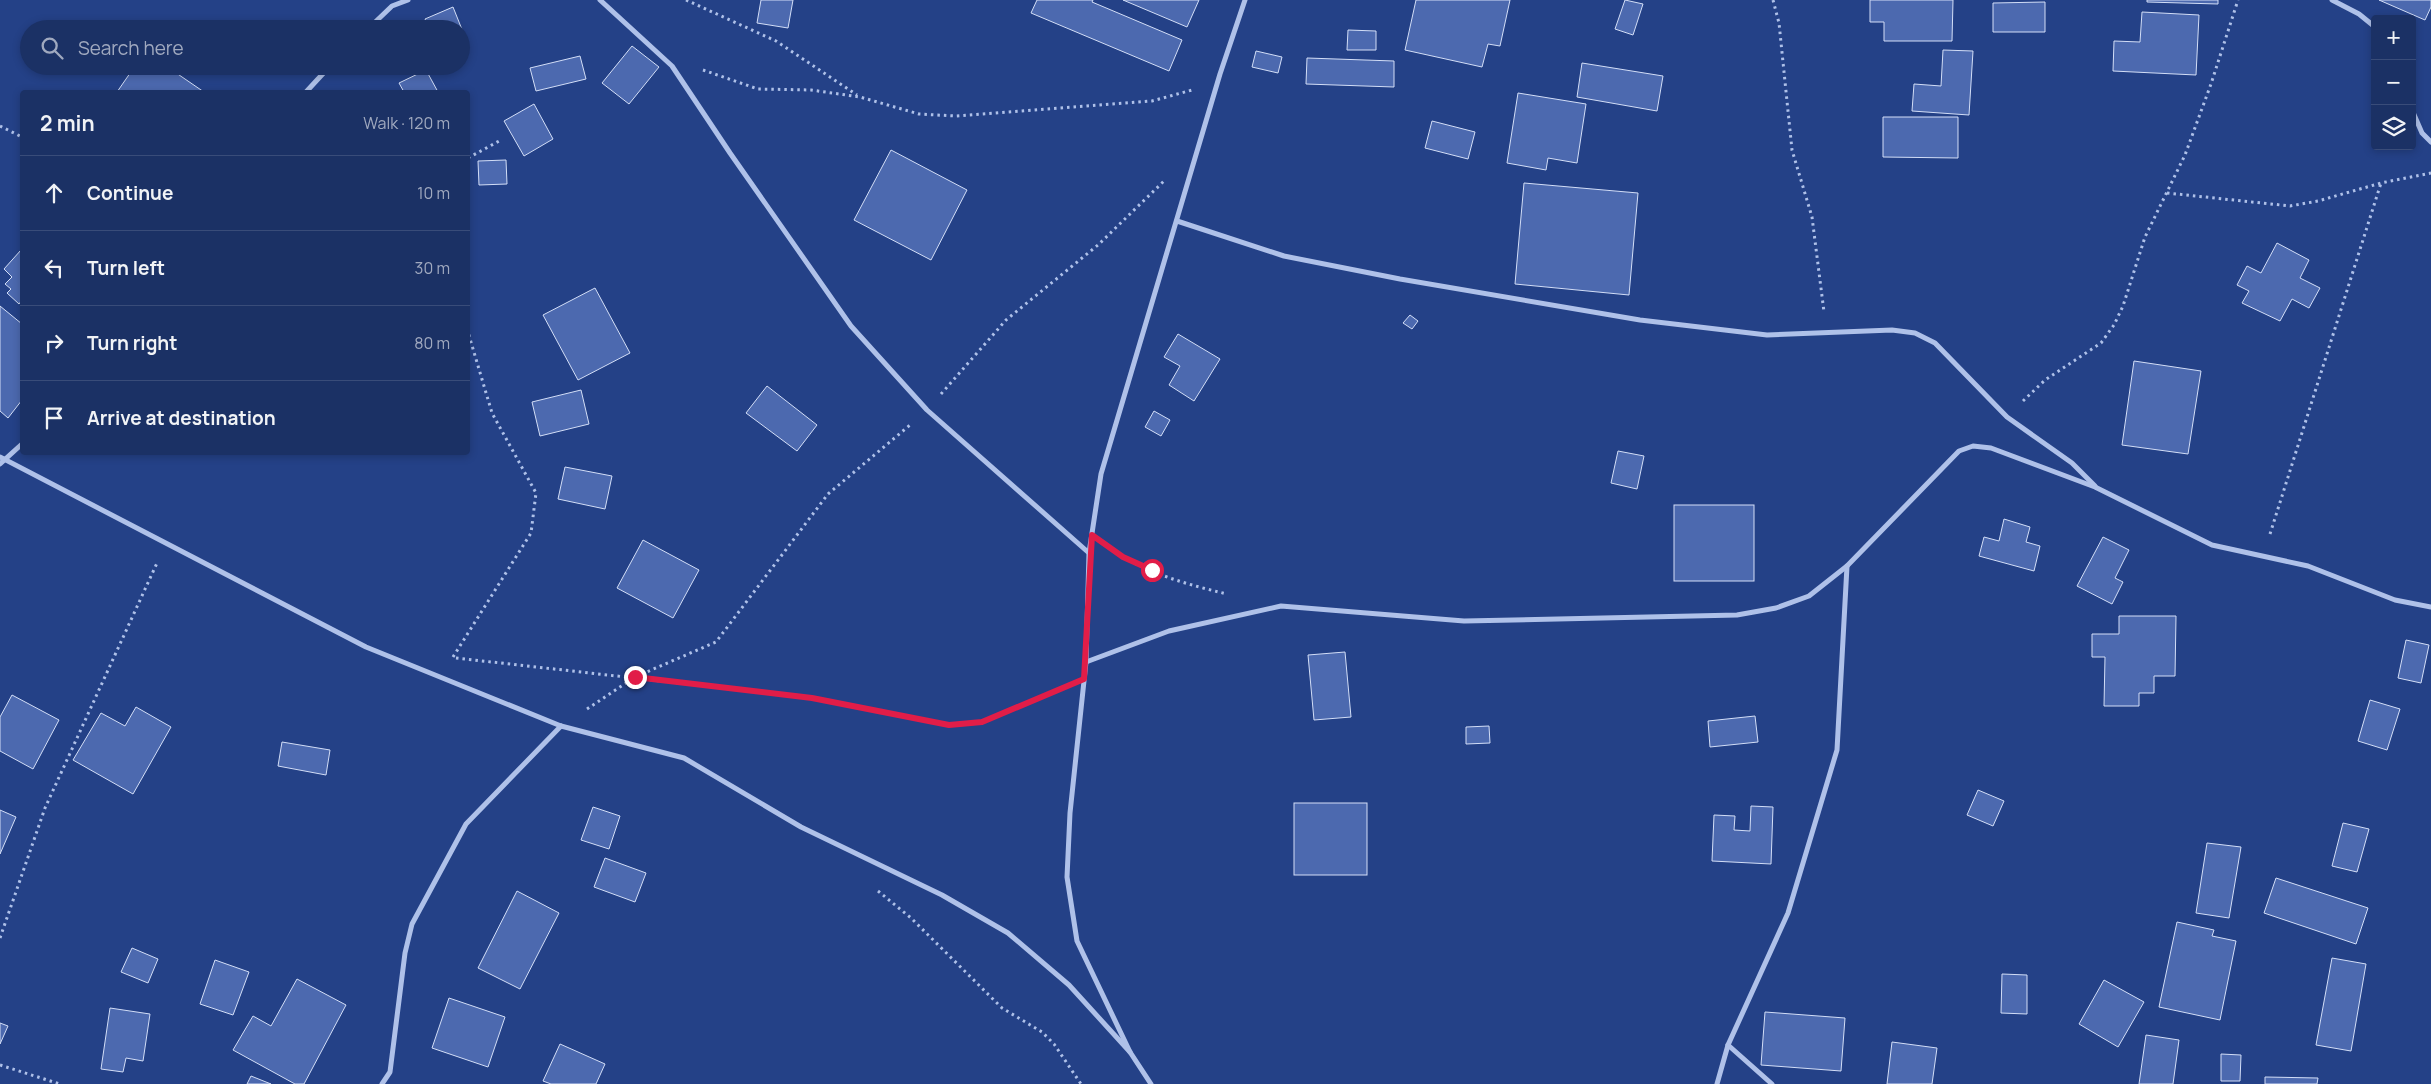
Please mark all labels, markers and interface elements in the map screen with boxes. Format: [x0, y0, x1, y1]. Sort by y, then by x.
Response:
map controls [2371, 15, 2416, 150]
button: + [2371, 15, 2416, 60]
search box [20, 20, 470, 75]
icon: search [38, 34, 66, 62]
text: Search here [78, 35, 184, 61]
button: − [2371, 60, 2416, 105]
button: layers [2371, 105, 2416, 150]
text: 2 min [40, 109, 95, 137]
text: Walk · 120 m [363, 112, 450, 134]
icon: ahead [40, 179, 68, 207]
text: Continue [87, 180, 173, 206]
text: 10 m [417, 182, 450, 204]
icon: left [40, 254, 68, 282]
text: Turn left [87, 255, 165, 281]
text: 30 m [415, 257, 450, 279]
icon: right [40, 329, 68, 357]
text: Turn right [87, 330, 177, 356]
text: 80 m [414, 332, 450, 354]
icon: arrive [40, 404, 68, 432]
text: Arrive at destination [87, 405, 276, 431]
route start [1141, 559, 1164, 582]
route end [624, 666, 647, 689]

